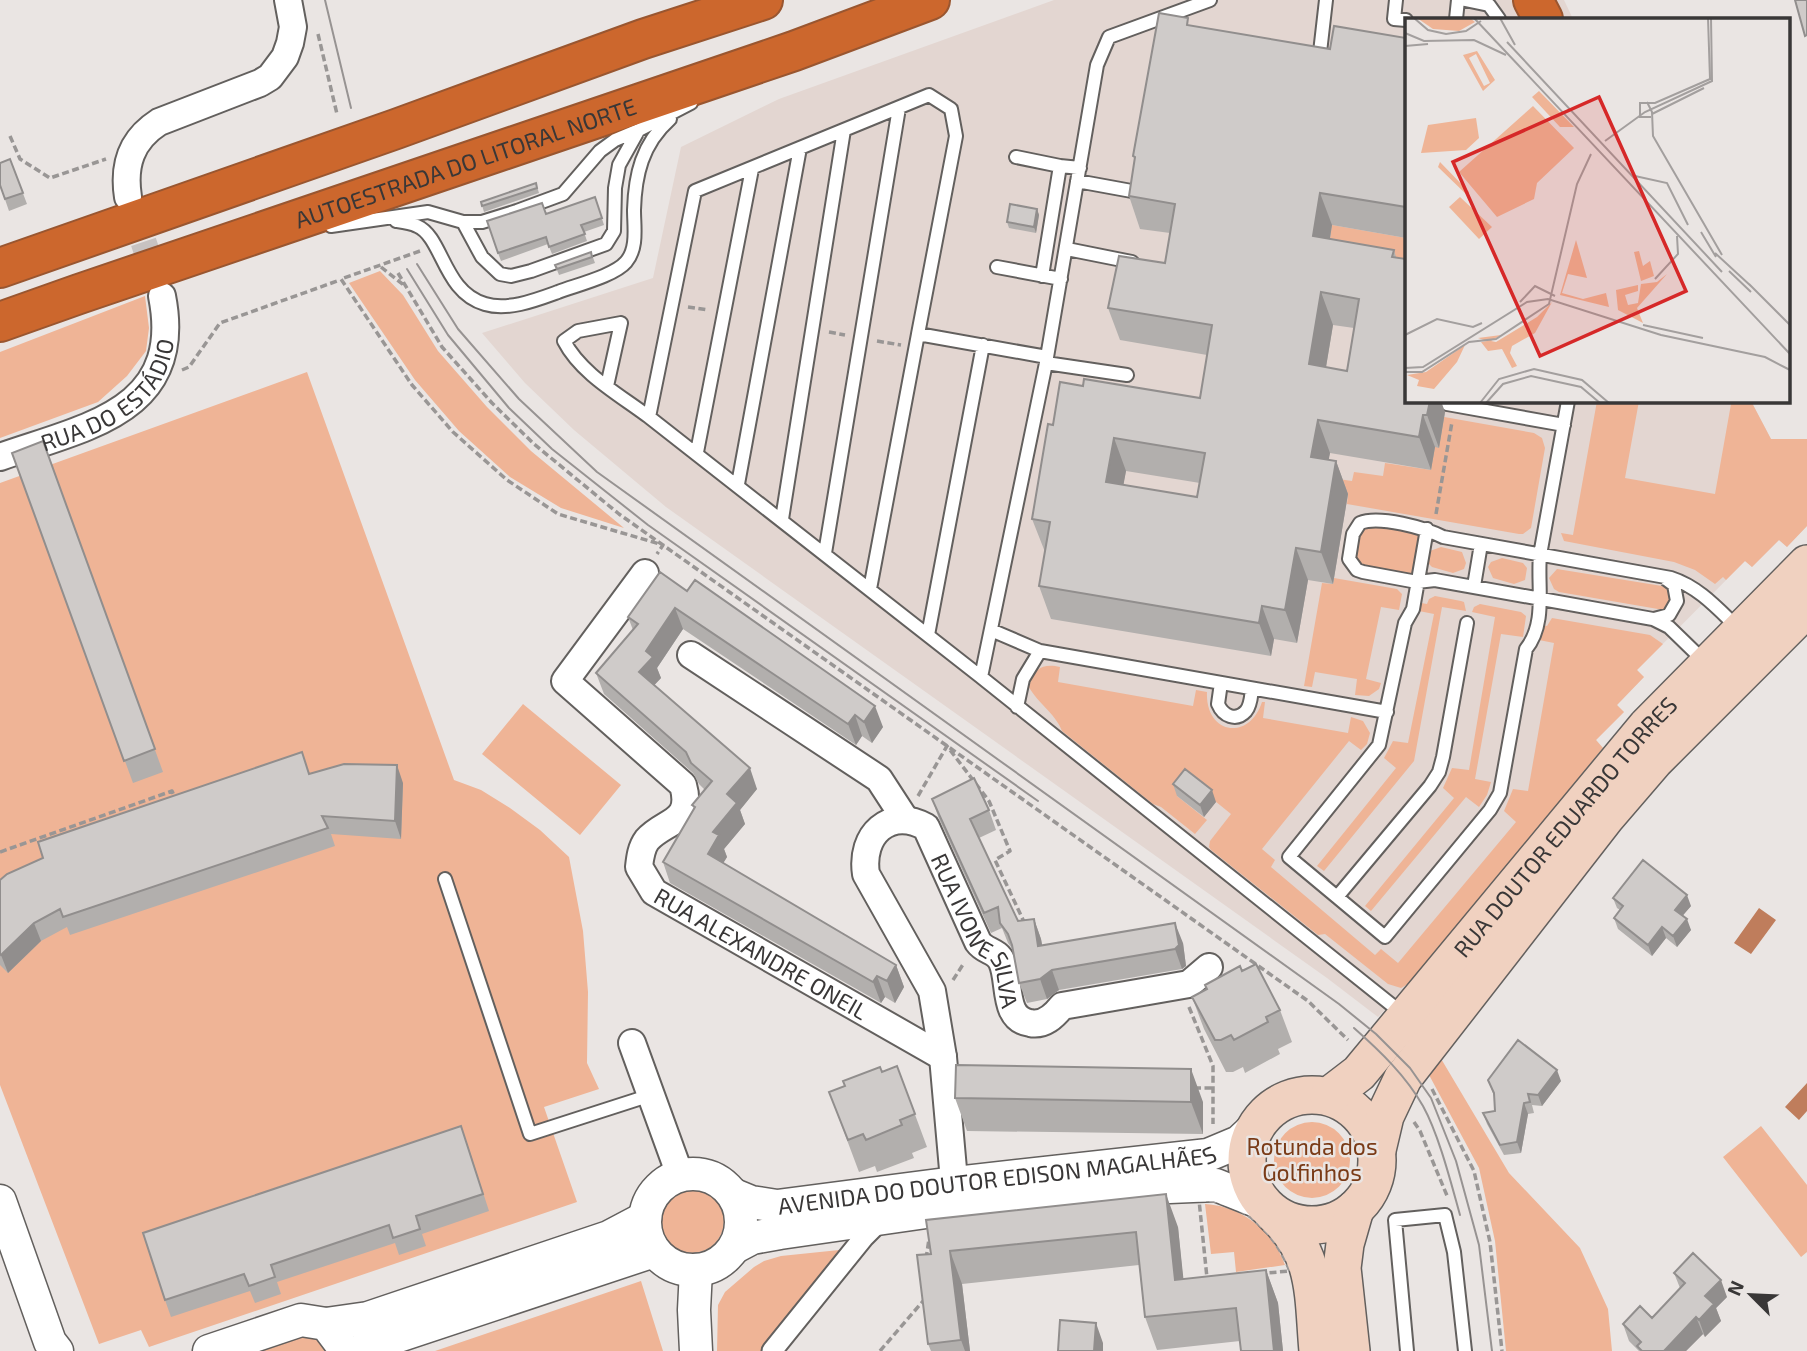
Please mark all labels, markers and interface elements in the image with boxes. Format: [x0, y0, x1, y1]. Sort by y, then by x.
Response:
inset map [1405, 18, 1790, 402]
street label: AUTOESTRADA DO LITORAL NORTE [291, 92, 640, 234]
street label: RUA DO ESTÁDIO [37, 337, 179, 457]
street label: RUA DOUTOR EDUARDO TORRES [1447, 690, 1682, 963]
street label: RUA IVONE SILVA [926, 849, 1025, 1011]
street label: RUA ALEXANDRE ONEIL [650, 881, 873, 1025]
park label: Rotunda dos Golfinhos [1246, 1132, 1378, 1186]
street label: AVENIDA DO DOUTOR EDISON MAGALHÃES [776, 1139, 1220, 1220]
north arrow [1716, 1260, 1786, 1330]
text: N [1722, 1277, 1748, 1299]

